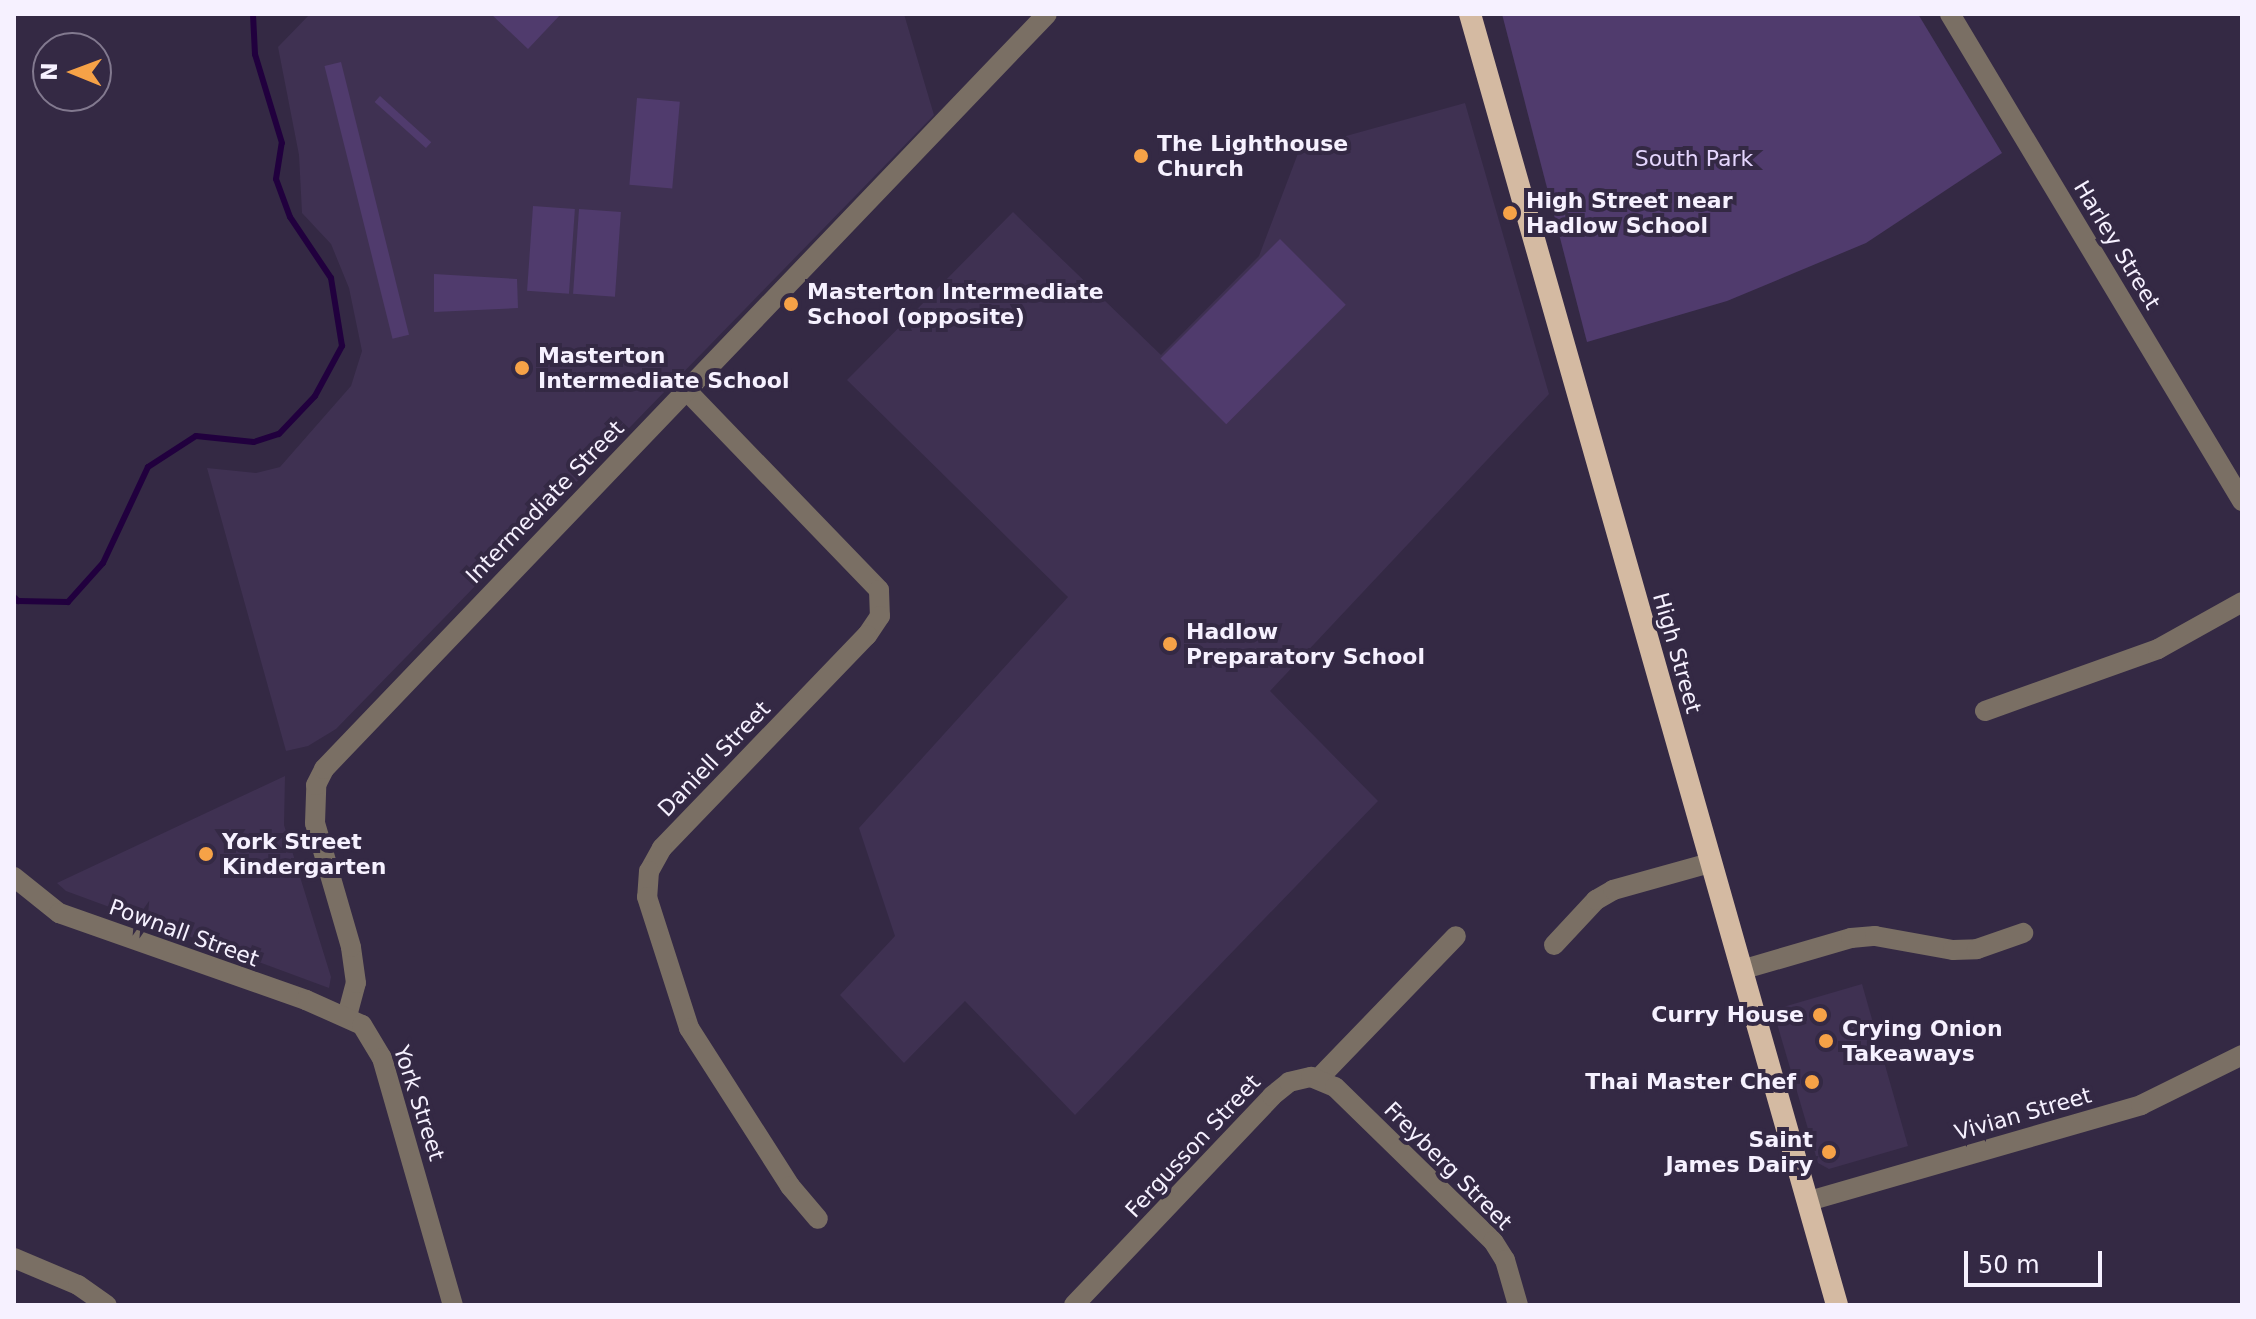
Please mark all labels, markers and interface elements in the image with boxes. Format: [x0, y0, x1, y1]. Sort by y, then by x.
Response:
north arrow [32, 32, 112, 112]
text: N [37, 62, 62, 81]
place label: The Lighthouse Church [1157, 130, 1348, 182]
park label: South Park [1635, 146, 1753, 172]
marker: The Lighthouse Church [1132, 147, 1150, 165]
street label: Harley Street [2068, 176, 2166, 314]
place label: High Street near Hadlow School [1526, 187, 1733, 238]
marker: High Street near Hadlow School [1501, 204, 1519, 222]
place label: Masterton Intermediate School (opposite) [807, 278, 1104, 330]
marker: Masterton Intermediate School (opposite) [782, 295, 800, 313]
place label: Masterton Intermediate School [538, 342, 790, 394]
marker: Masterton Intermediate School [513, 359, 531, 377]
street label: Intermediate Street [461, 415, 629, 589]
street label: High Street [1647, 590, 1707, 716]
place label: Hadlow Preparatory School [1186, 618, 1425, 670]
marker: Hadlow Preparatory School [1161, 635, 1179, 653]
street label: Daniell Street [652, 696, 776, 822]
place label: York Street Kindergarten [222, 828, 386, 880]
marker: York Street Kindergarten [197, 845, 215, 863]
street label: Pownall Street [106, 894, 262, 972]
place label: Curry House [1651, 1002, 1804, 1028]
marker: Curry House [1811, 1006, 1829, 1024]
place label: Crying Onion Takeaways [1842, 1015, 2003, 1066]
marker: Crying Onion Takeaways [1817, 1032, 1835, 1050]
street label: York Street [388, 1042, 450, 1164]
street label: Fergusson Street [1120, 1069, 1266, 1223]
place label: Thai Master Chef [1585, 1069, 1796, 1095]
marker: Thai Master Chef [1803, 1073, 1821, 1091]
street label: Vivian Street [1952, 1082, 2094, 1146]
street label: Freyberg Street [1379, 1097, 1517, 1235]
place label: Saint James Dairy [1666, 1126, 1813, 1178]
marker: Saint James Dairy [1820, 1143, 1838, 1161]
scale bar [1968, 1235, 2106, 1285]
text: 50 m [1978, 1251, 2040, 1279]

